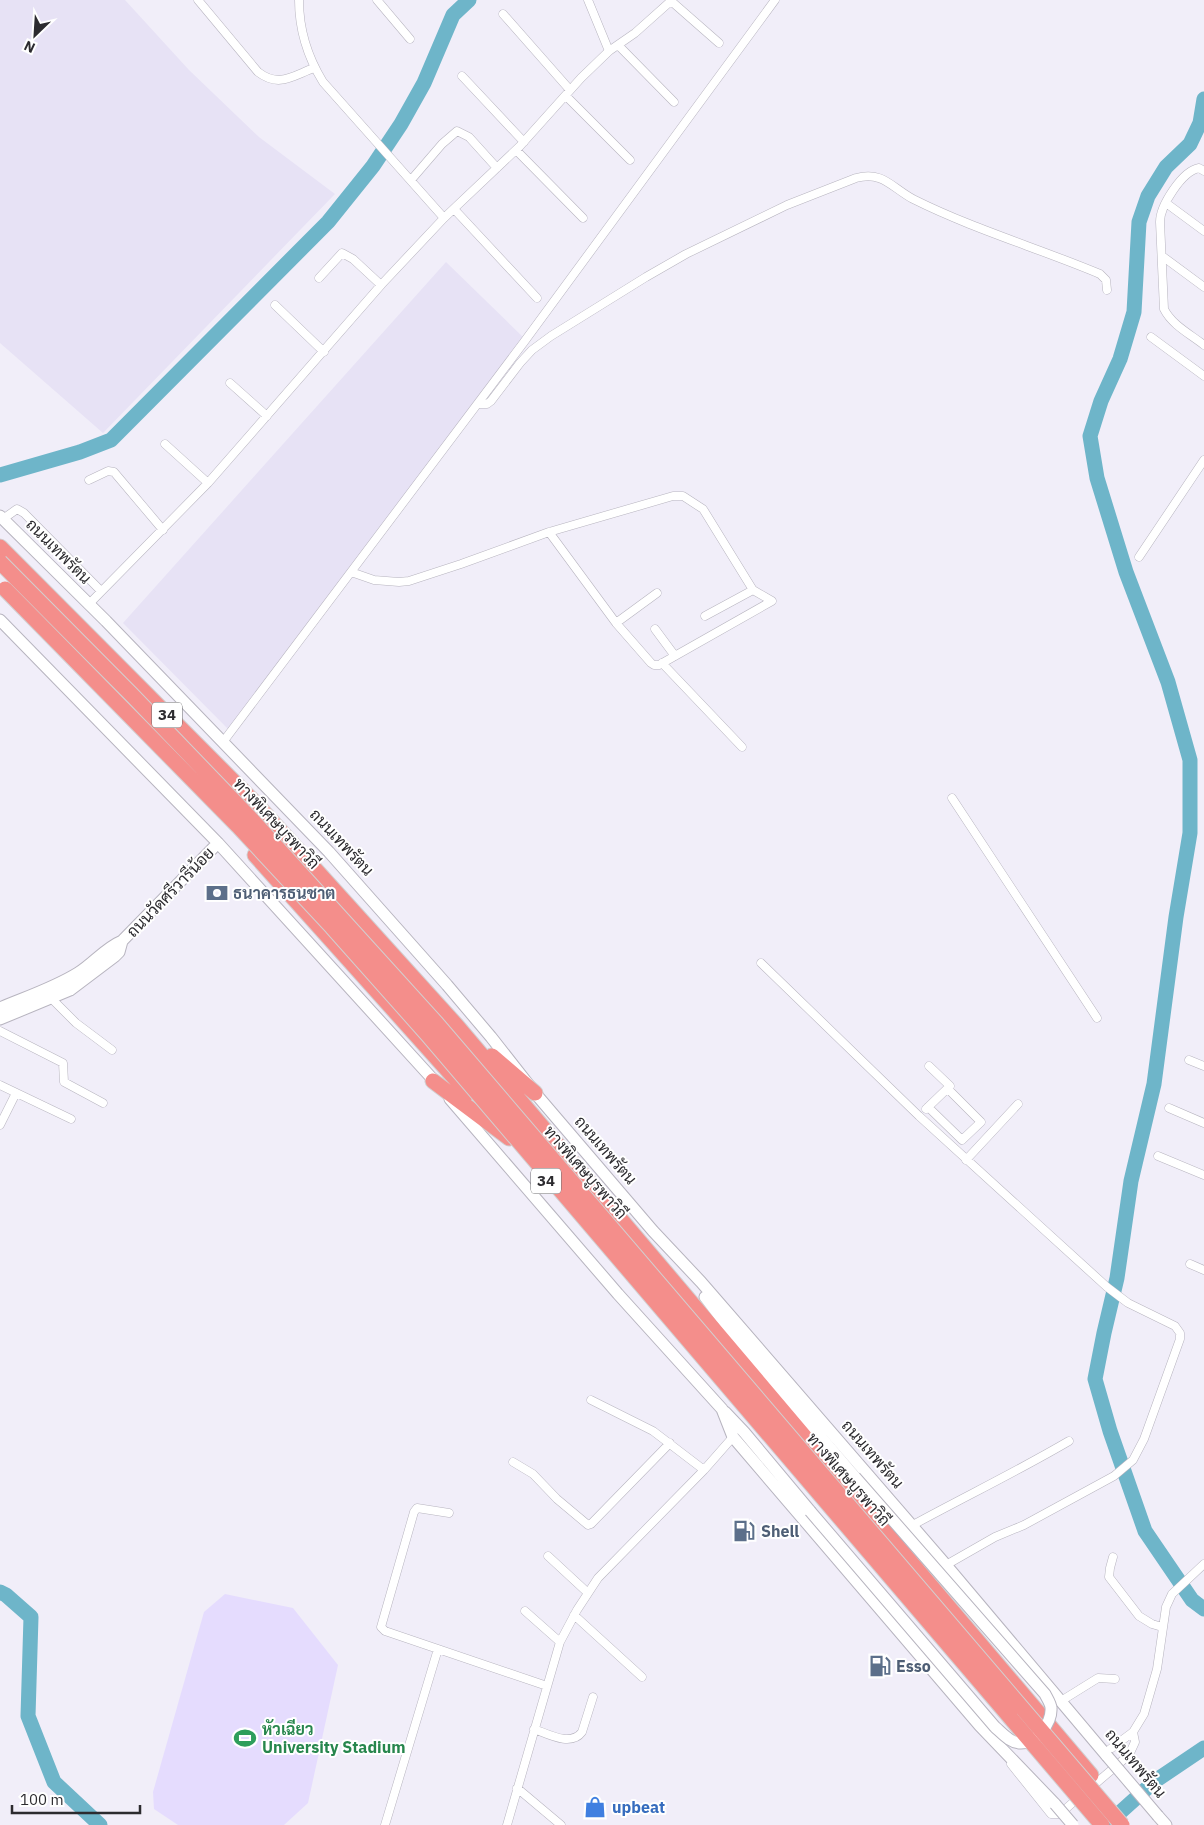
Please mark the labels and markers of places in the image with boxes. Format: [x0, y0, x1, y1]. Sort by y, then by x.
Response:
bank icon: ธนาคารธนชาต [204, 880, 230, 906]
place label: ธนาคารธนชาต [233, 883, 335, 903]
fuel station icon: Shell [731, 1518, 757, 1544]
place label: Shell [761, 1521, 799, 1541]
fuel station icon: Esso [867, 1653, 893, 1679]
place label: Esso [896, 1656, 931, 1676]
place label: หัวเฉียว University Stadium [262, 1719, 406, 1757]
sports icon: หัวเฉียว University Stadium [232, 1725, 258, 1751]
shop icon: upbeat [582, 1794, 608, 1820]
place label: upbeat [612, 1797, 665, 1817]

